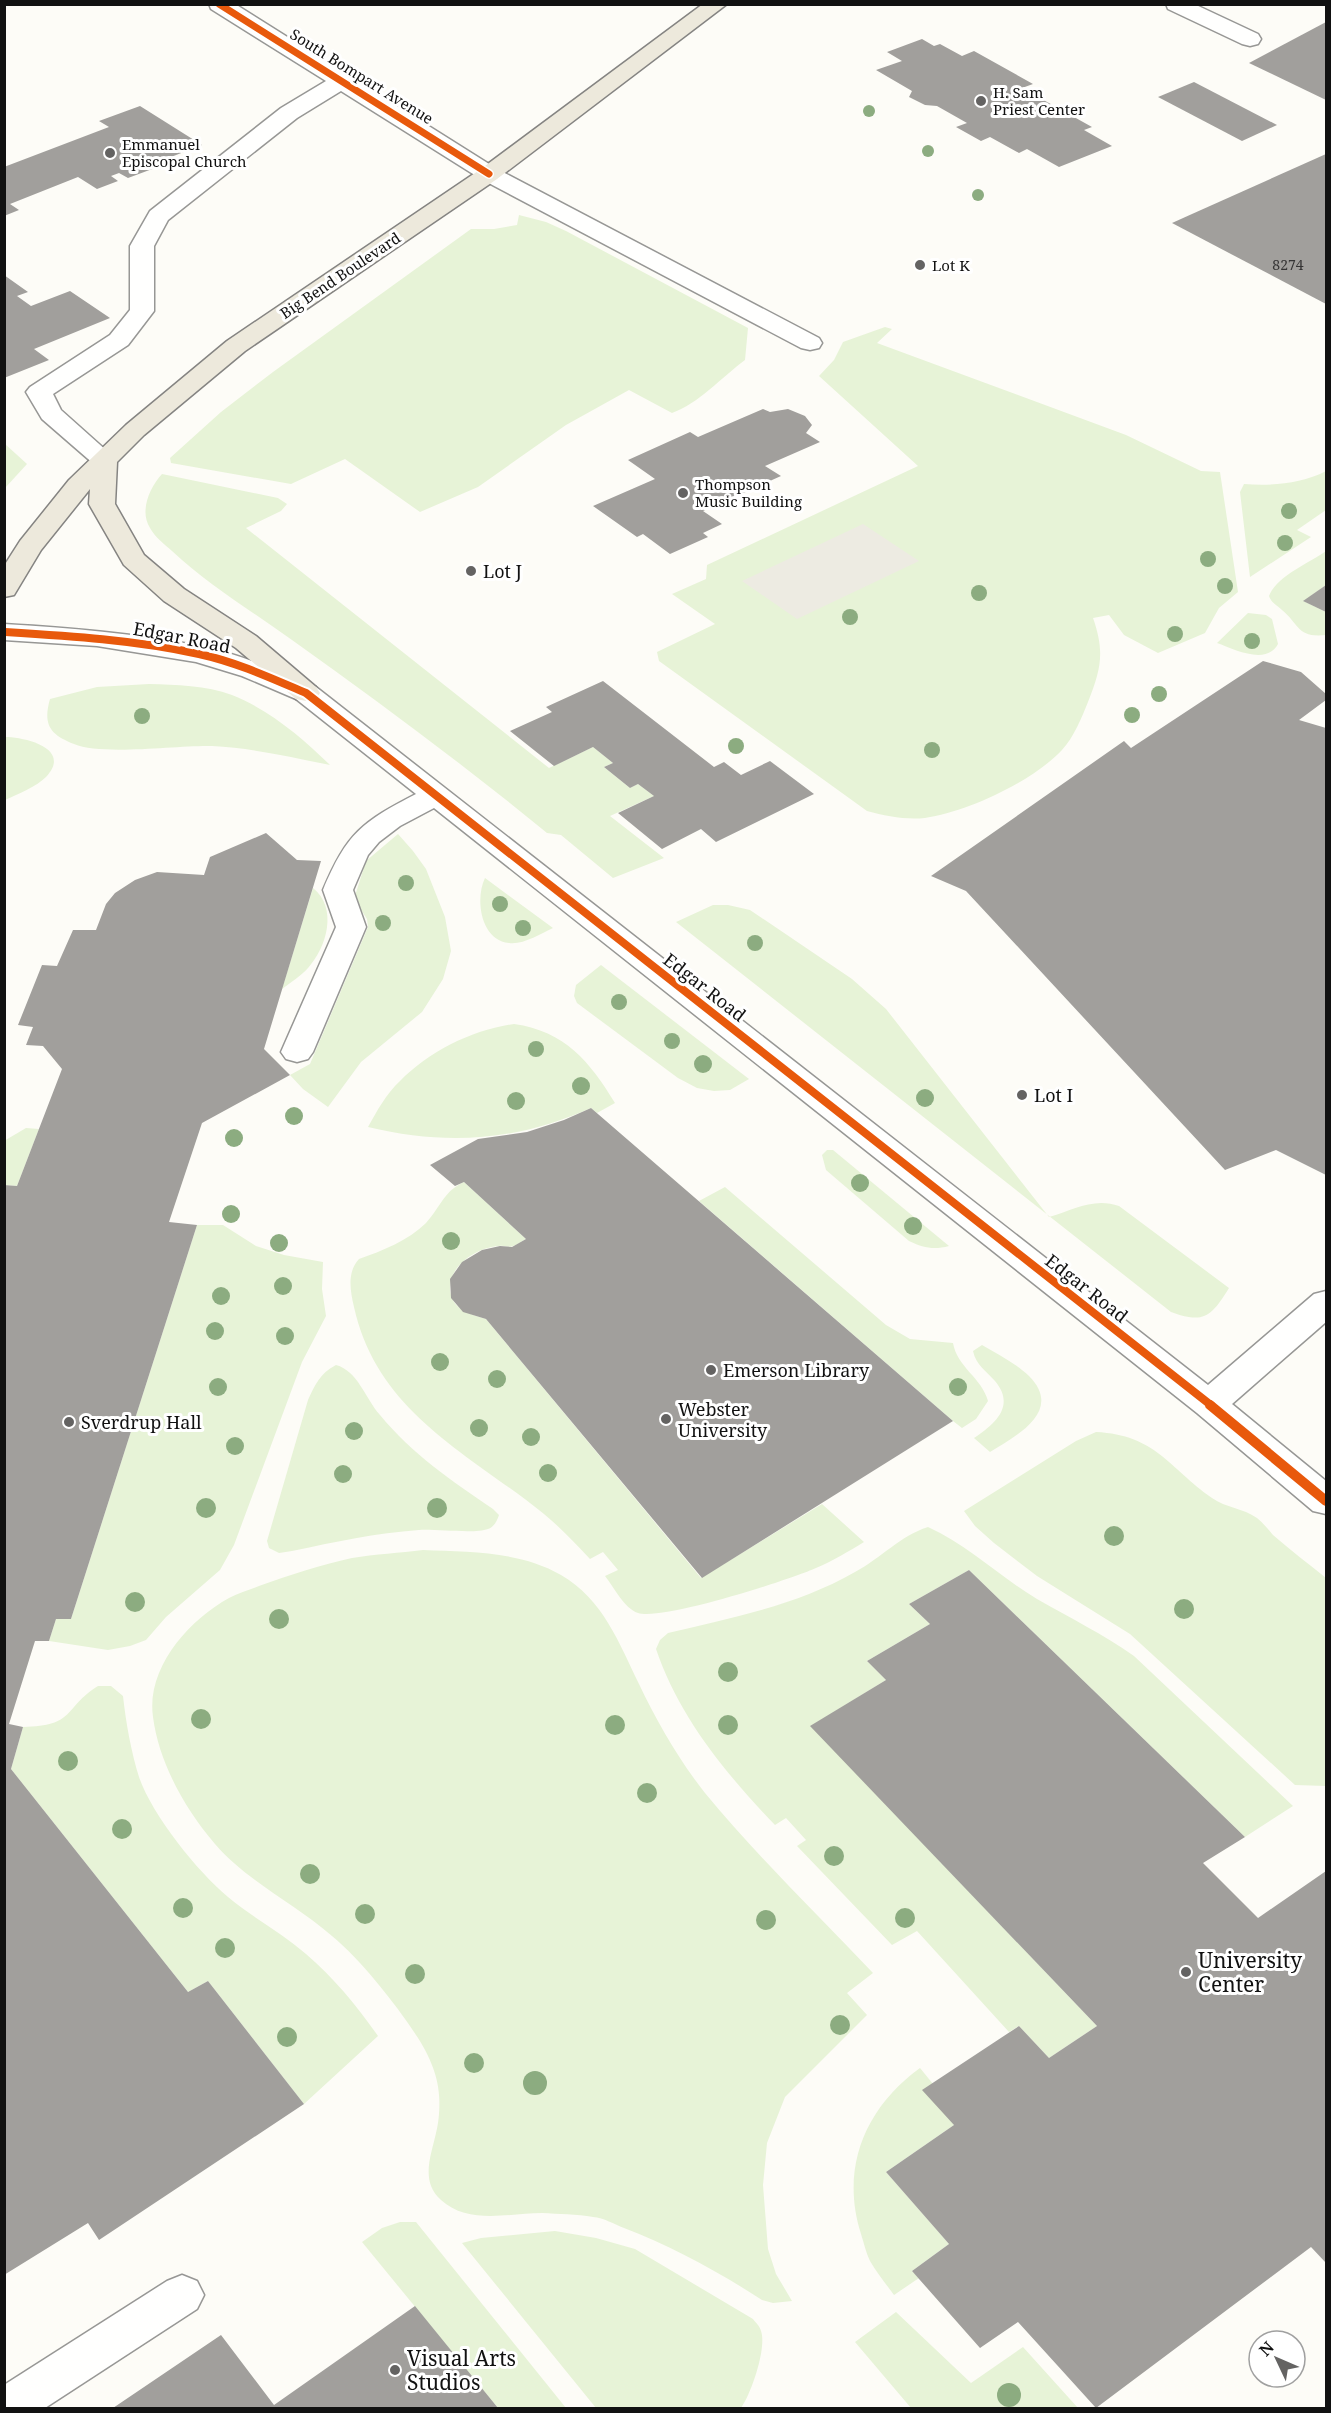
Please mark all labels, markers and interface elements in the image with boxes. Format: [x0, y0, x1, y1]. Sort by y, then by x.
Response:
street label: South Bompart Avenue [287, 24, 437, 128]
place label: H. Sam Priest Center [993, 82, 1085, 119]
marker: H. Sam Priest Center [974, 94, 988, 108]
place label: Emmanuel Episcopal Church [122, 134, 247, 171]
marker: Emmanuel Episcopal Church [103, 146, 117, 160]
street label: Big Bend Boulevard [276, 227, 404, 323]
place label: Lot K [932, 255, 970, 275]
house number: 8274 [1272, 255, 1304, 274]
marker: Lot K [913, 258, 927, 272]
place label: Thompson Music Building [695, 474, 802, 511]
marker: Thompson Music Building [676, 486, 690, 500]
place label: Lot J [483, 559, 522, 583]
marker: Lot J [464, 564, 478, 578]
street label: Edgar Road [131, 616, 233, 658]
street label: Edgar Road [659, 947, 751, 1027]
place label: Lot I [1034, 1083, 1073, 1107]
marker: Lot I [1015, 1088, 1029, 1102]
street label: Edgar Road [1041, 1248, 1133, 1328]
place label: Emerson Library [723, 1358, 870, 1382]
marker: Emerson Library [704, 1363, 718, 1377]
place label: Webster University [678, 1397, 768, 1442]
place label: Sverdrup Hall [81, 1410, 202, 1434]
marker: Webster University [659, 1412, 673, 1426]
marker: Sverdrup Hall [62, 1415, 76, 1429]
place label: University Center [1198, 1946, 1302, 1998]
marker: University Center [1179, 1965, 1193, 1979]
north arrow [1247, 2329, 1307, 2389]
text: N [1254, 2336, 1279, 2361]
place label: Visual Arts Studios [407, 2344, 516, 2396]
marker: Visual Arts Studios [388, 2363, 402, 2377]

